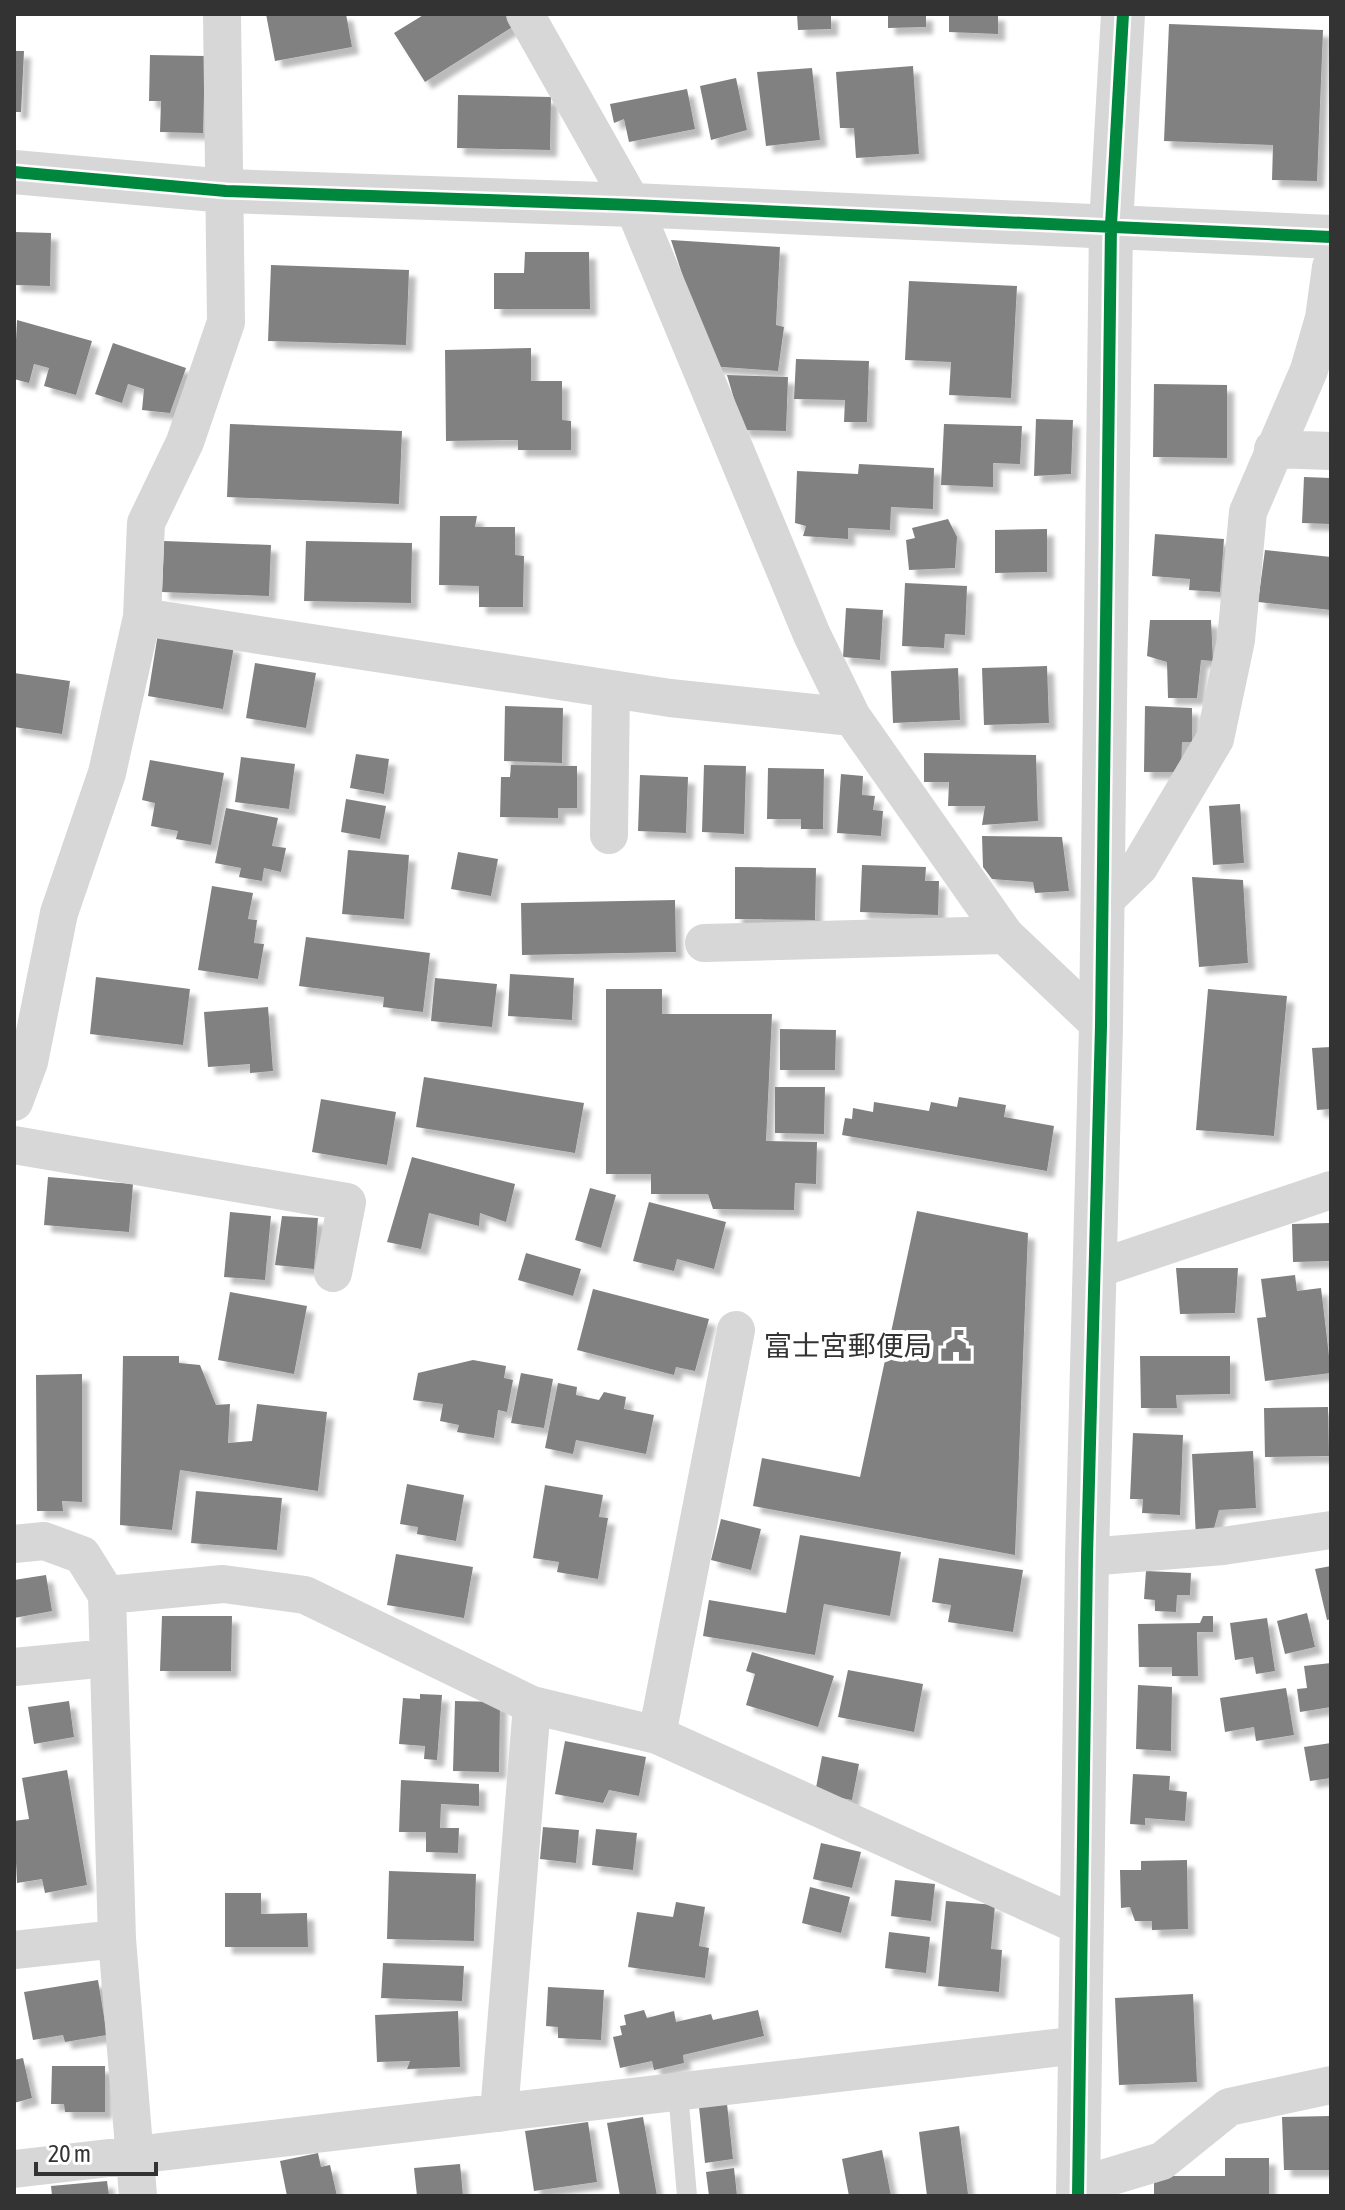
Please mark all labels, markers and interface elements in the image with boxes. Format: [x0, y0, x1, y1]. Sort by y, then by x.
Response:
public building icon: 富士宮郵便局 [939, 1329, 973, 1363]
place label: 富士宮郵便局 [764, 1330, 932, 1362]
scale bar [36, 2126, 156, 2176]
text: 20 m [48, 2140, 91, 2167]

